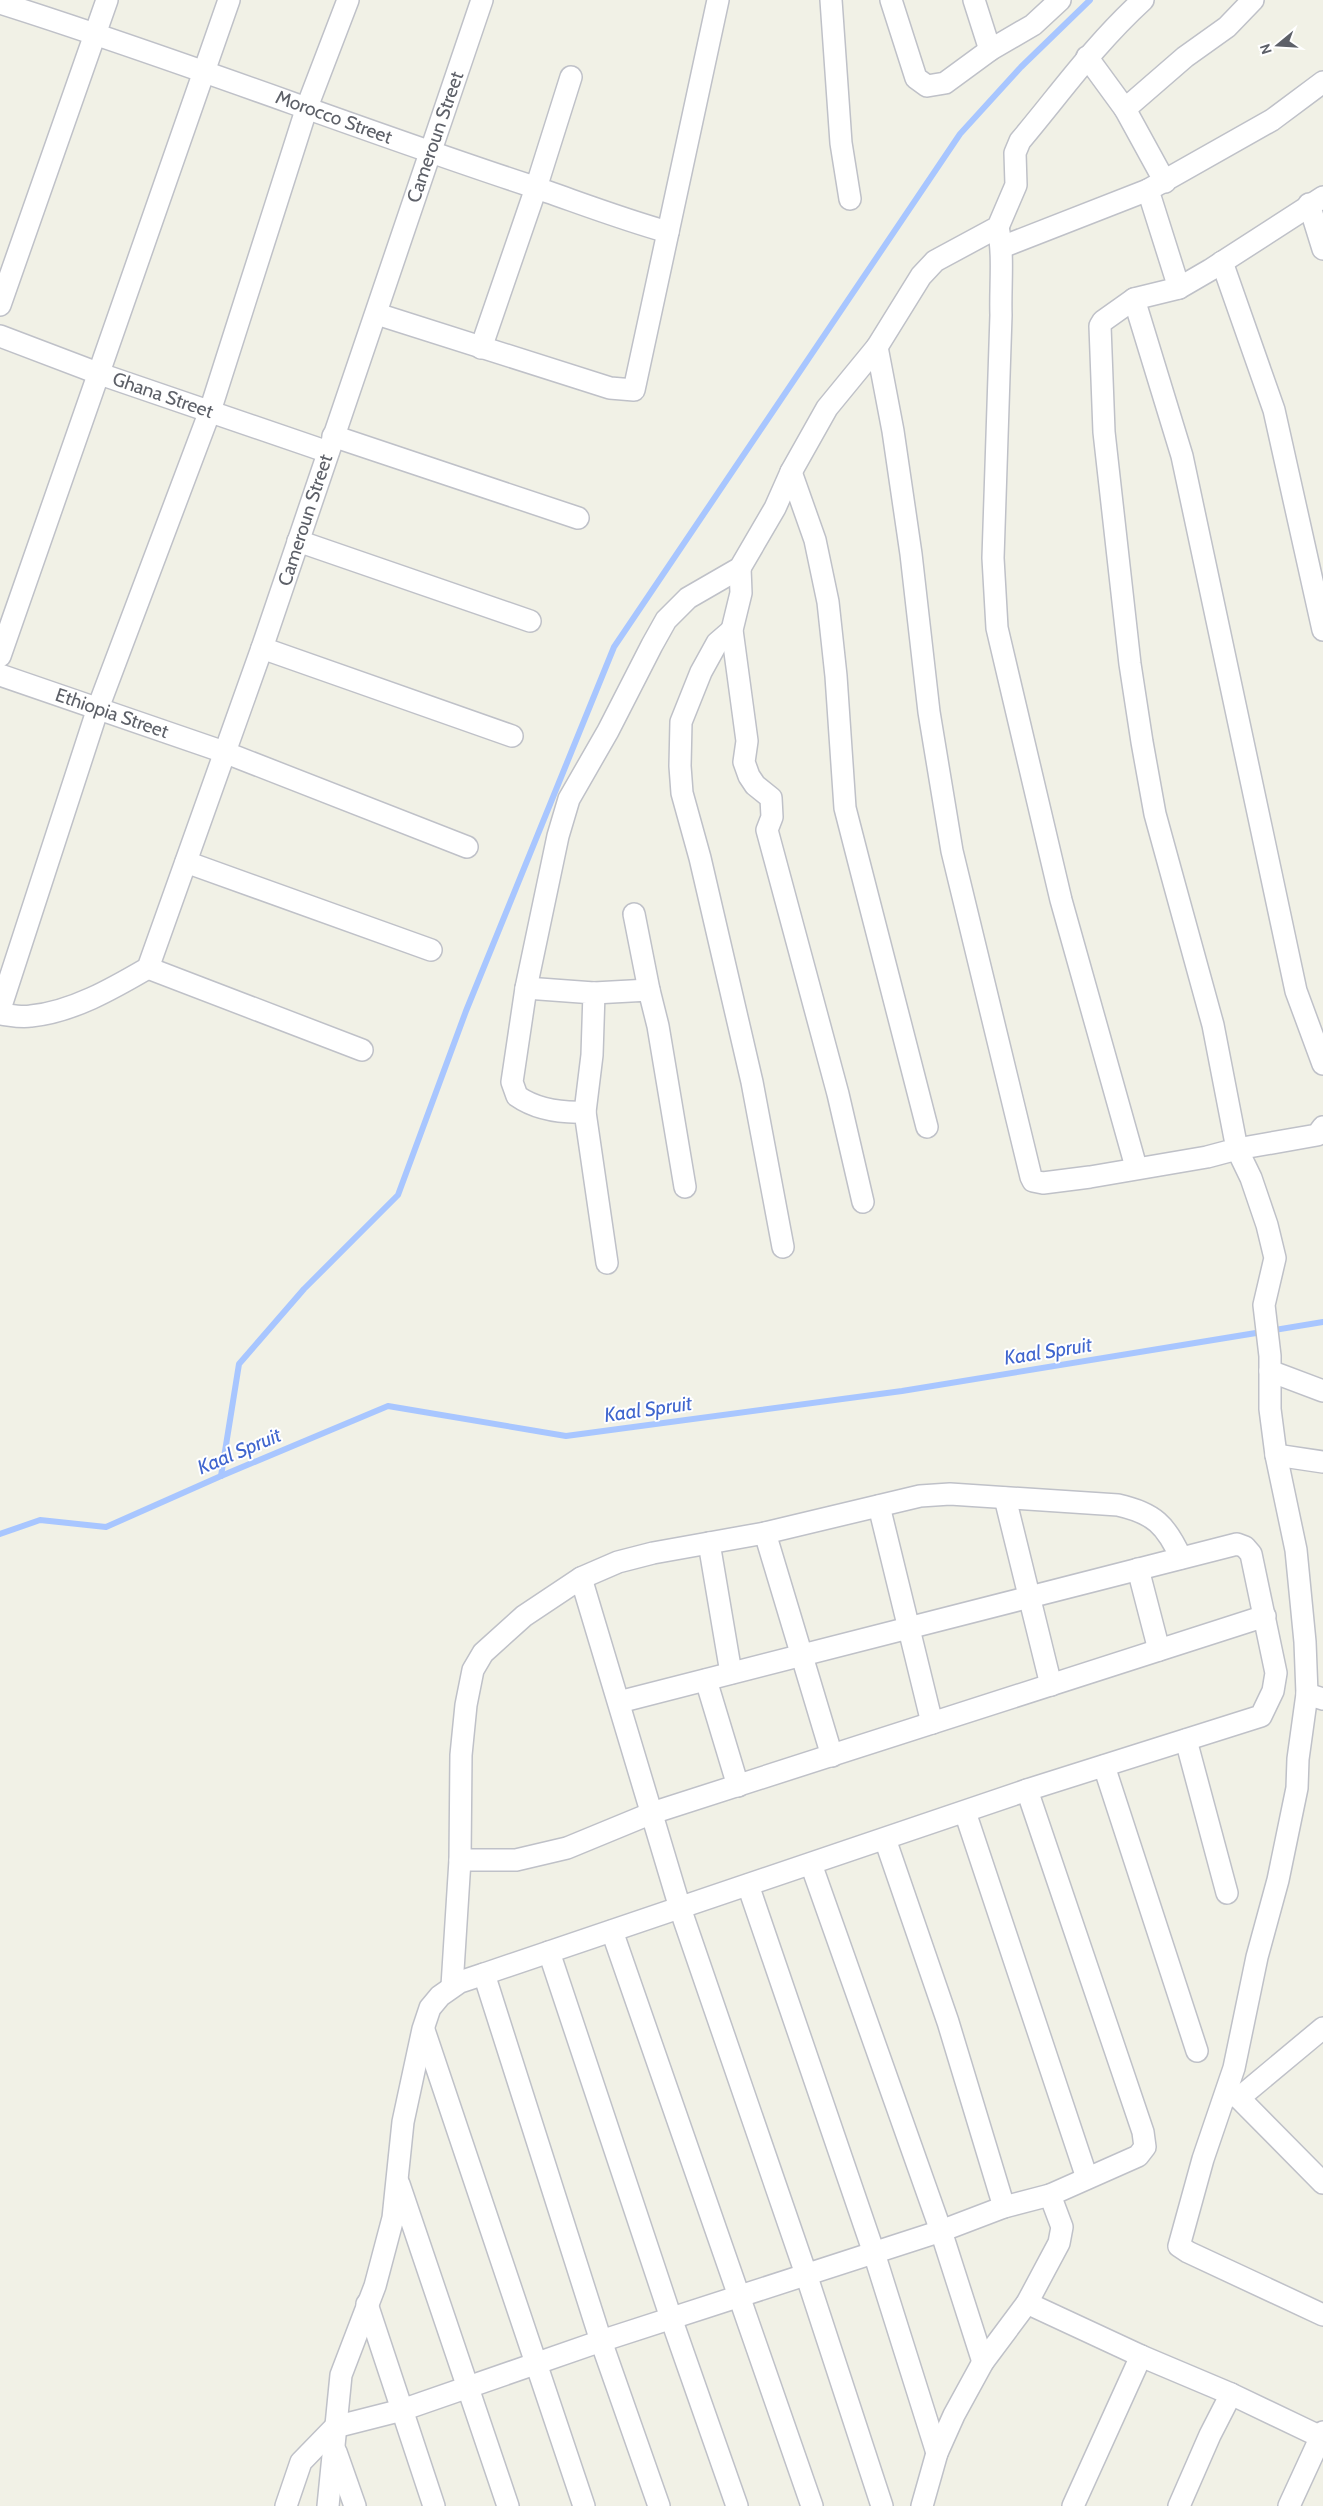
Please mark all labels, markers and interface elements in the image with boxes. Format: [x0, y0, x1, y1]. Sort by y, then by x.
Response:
north arrow [1253, 20, 1303, 70]
text: N [1256, 42, 1276, 57]
street label: Cameroun Street [402, 68, 468, 206]
street label: Morocco Street [273, 85, 396, 149]
street label: Ghana Street [110, 367, 217, 423]
street label: Cameroun Street [273, 451, 337, 589]
street label: Ethiopia Street [52, 683, 172, 743]
water label: Kaal Spruit [1002, 1332, 1095, 1370]
water label: Kaal Spruit [602, 1391, 694, 1427]
water label: Kaal Spruit [194, 1422, 285, 1479]

